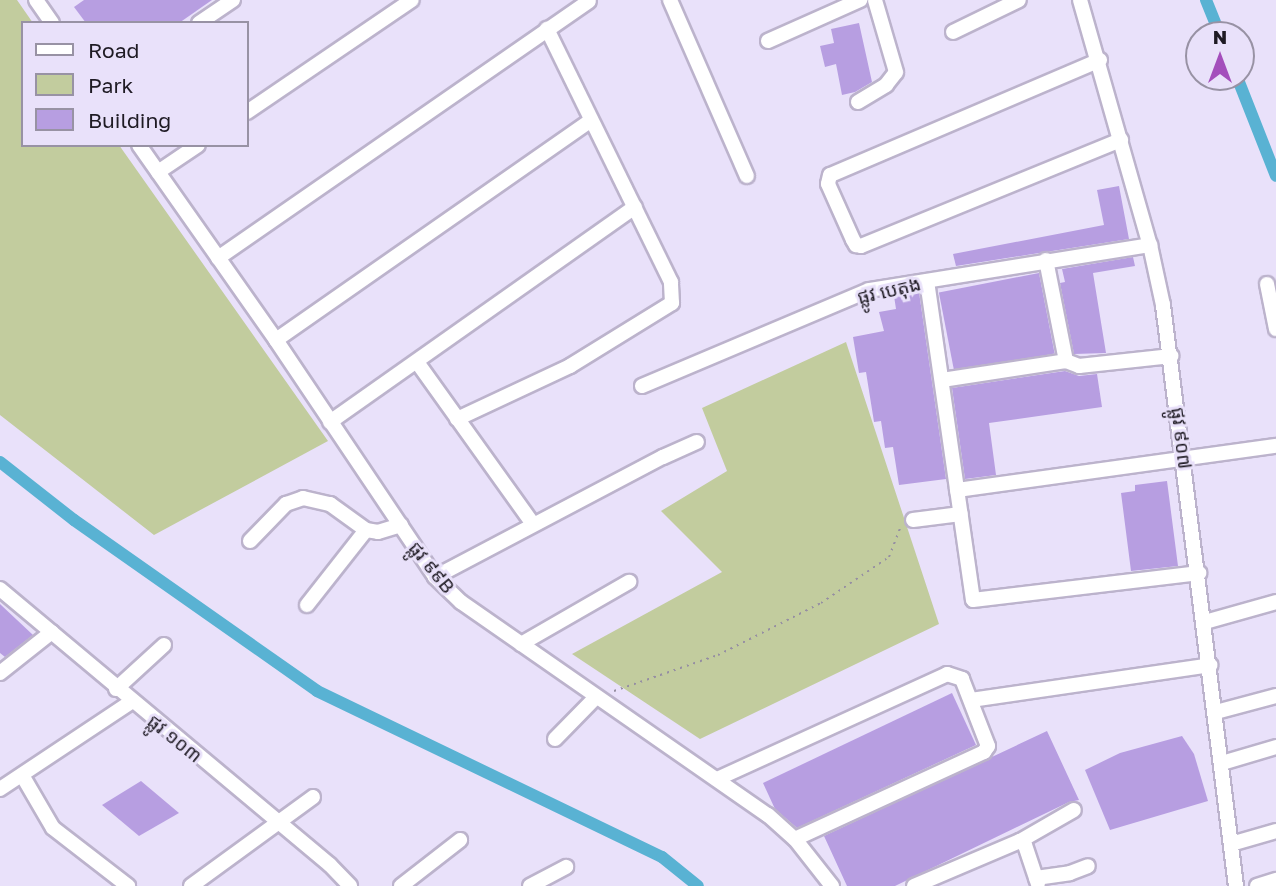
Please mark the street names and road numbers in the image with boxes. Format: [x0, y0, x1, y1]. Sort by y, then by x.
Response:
street label: ផ្លូវ បេតុង [855, 272, 923, 308]
street label: ផ្លូវ ៩០៧ [1167, 406, 1197, 470]
street label: ផ្លូវ ៩៩B [404, 537, 460, 597]
street label: ផ្លូវ ១០៣ [143, 709, 207, 767]

